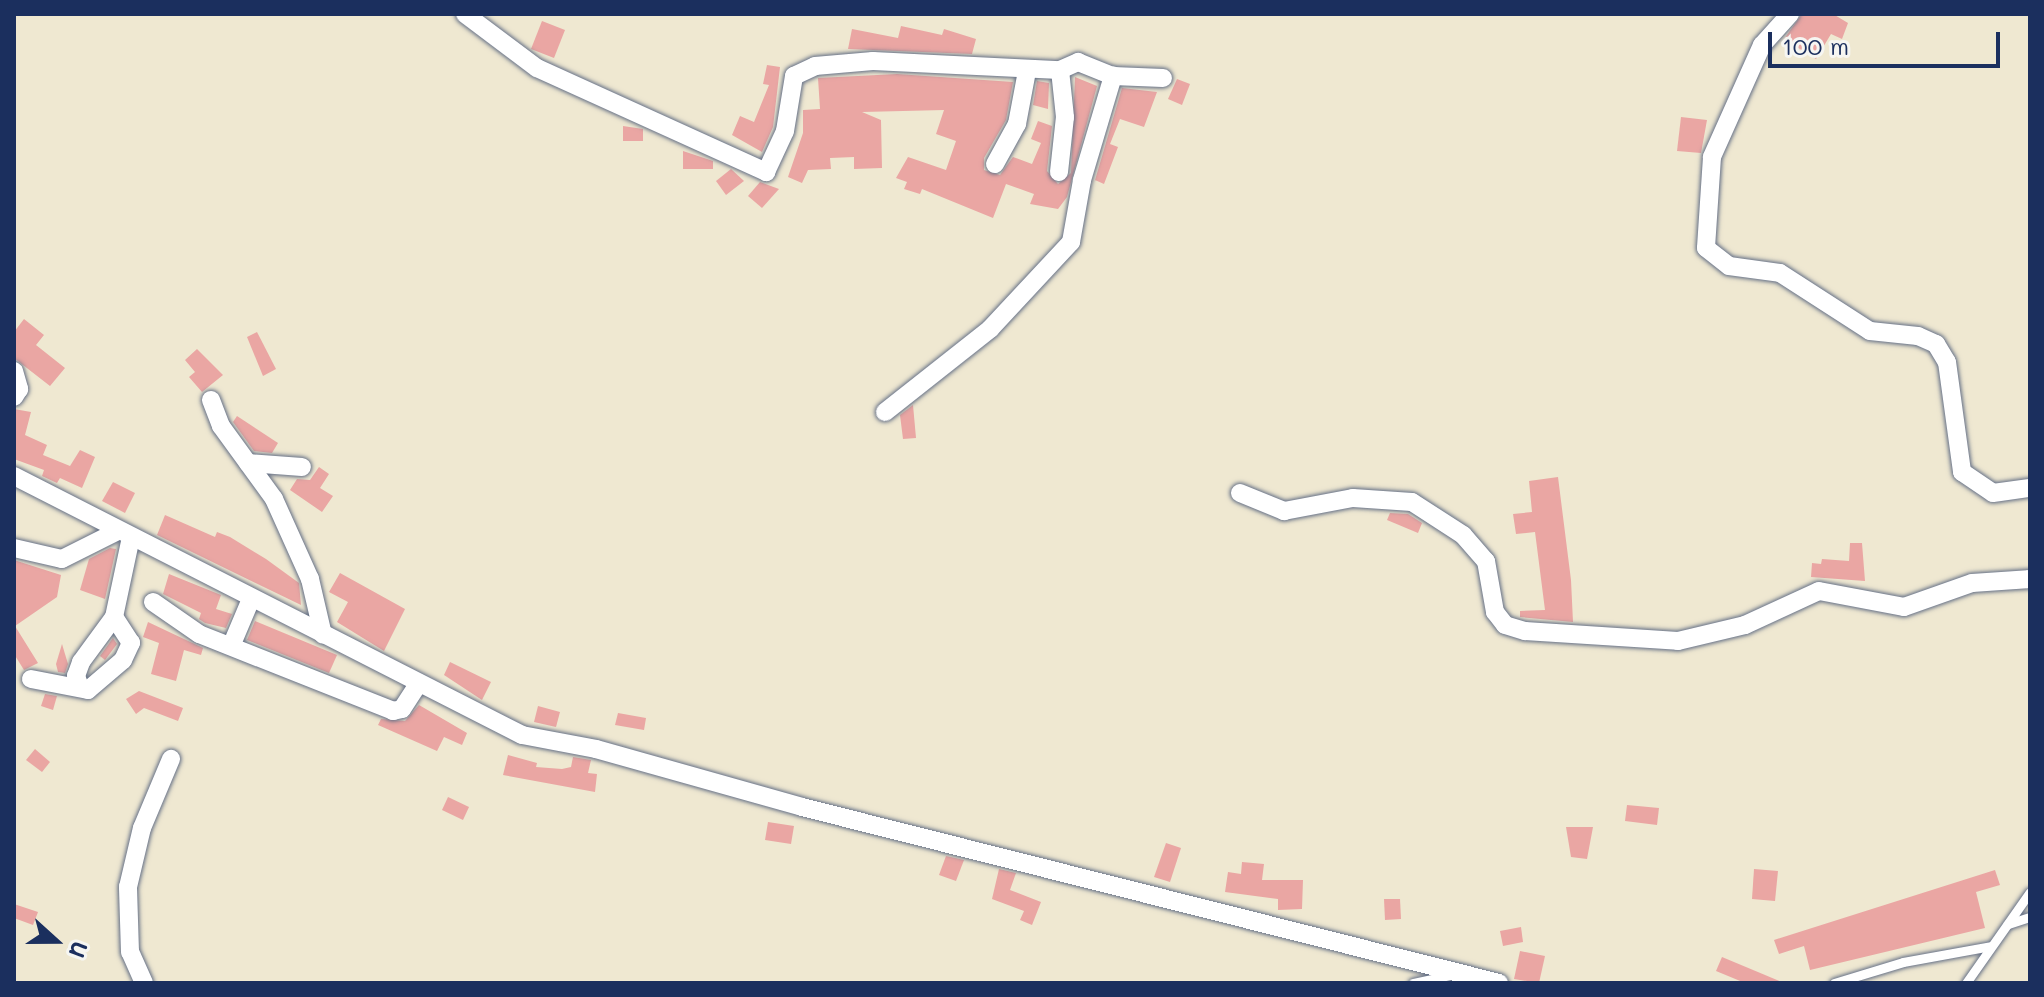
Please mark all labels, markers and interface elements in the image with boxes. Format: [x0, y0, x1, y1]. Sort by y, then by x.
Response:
scale bar [1772, 16, 2004, 66]
text: 100 m [1782, 30, 1849, 61]
north arrow [16, 901, 96, 981]
text: U [63, 937, 95, 962]

